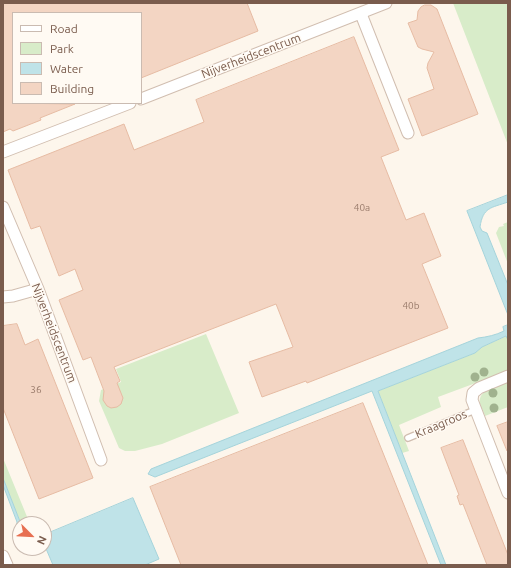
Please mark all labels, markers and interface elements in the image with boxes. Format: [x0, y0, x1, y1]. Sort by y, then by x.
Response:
legend [12, 12, 142, 104]
text: Road [50, 22, 78, 35]
street label: Nijverheidscentrum [199, 30, 303, 82]
text: Park [50, 42, 74, 55]
text: Water [50, 62, 83, 75]
text: Building [50, 82, 94, 95]
house number: 40a [354, 202, 370, 214]
street label: Nijverheidscentrum [28, 281, 80, 385]
house number: 40b [402, 300, 420, 312]
house number: 36 [30, 384, 42, 396]
street label: Kraagroos [413, 407, 469, 441]
north arrow [12, 516, 52, 556]
text: N [35, 534, 49, 547]

